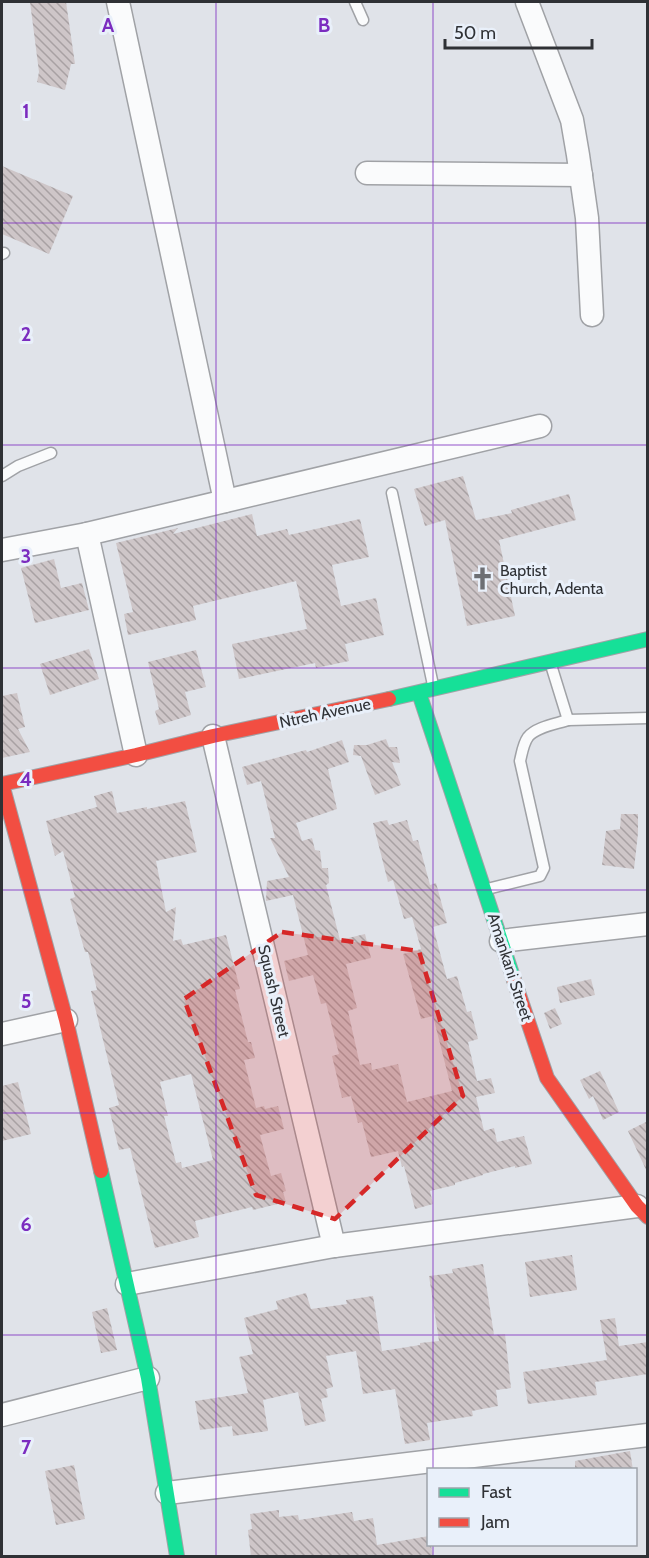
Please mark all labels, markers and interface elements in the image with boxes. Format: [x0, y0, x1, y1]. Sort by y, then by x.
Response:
scale bar [445, 12, 592, 50]
text: A [102, 13, 115, 37]
text: B [318, 13, 330, 37]
text: 50 m [454, 22, 496, 44]
text: 1 [22, 99, 30, 123]
text: 2 [21, 322, 31, 346]
text: 3 [21, 544, 31, 568]
place label: Baptist Church, Adenta [500, 561, 604, 598]
church icon: Baptist Church, Adenta [469, 566, 495, 592]
street label: Ntreh Avenue [278, 694, 372, 732]
text: 4 [20, 767, 32, 791]
street label: Amankani Street [484, 911, 537, 1024]
street label: Squash Street [254, 943, 294, 1040]
text: 5 [21, 989, 31, 1013]
text: 6 [20, 1212, 32, 1236]
text: 7 [21, 1435, 32, 1459]
legend [427, 1468, 637, 1546]
text: Fast [481, 1481, 512, 1503]
text: Jam [480, 1511, 510, 1533]

